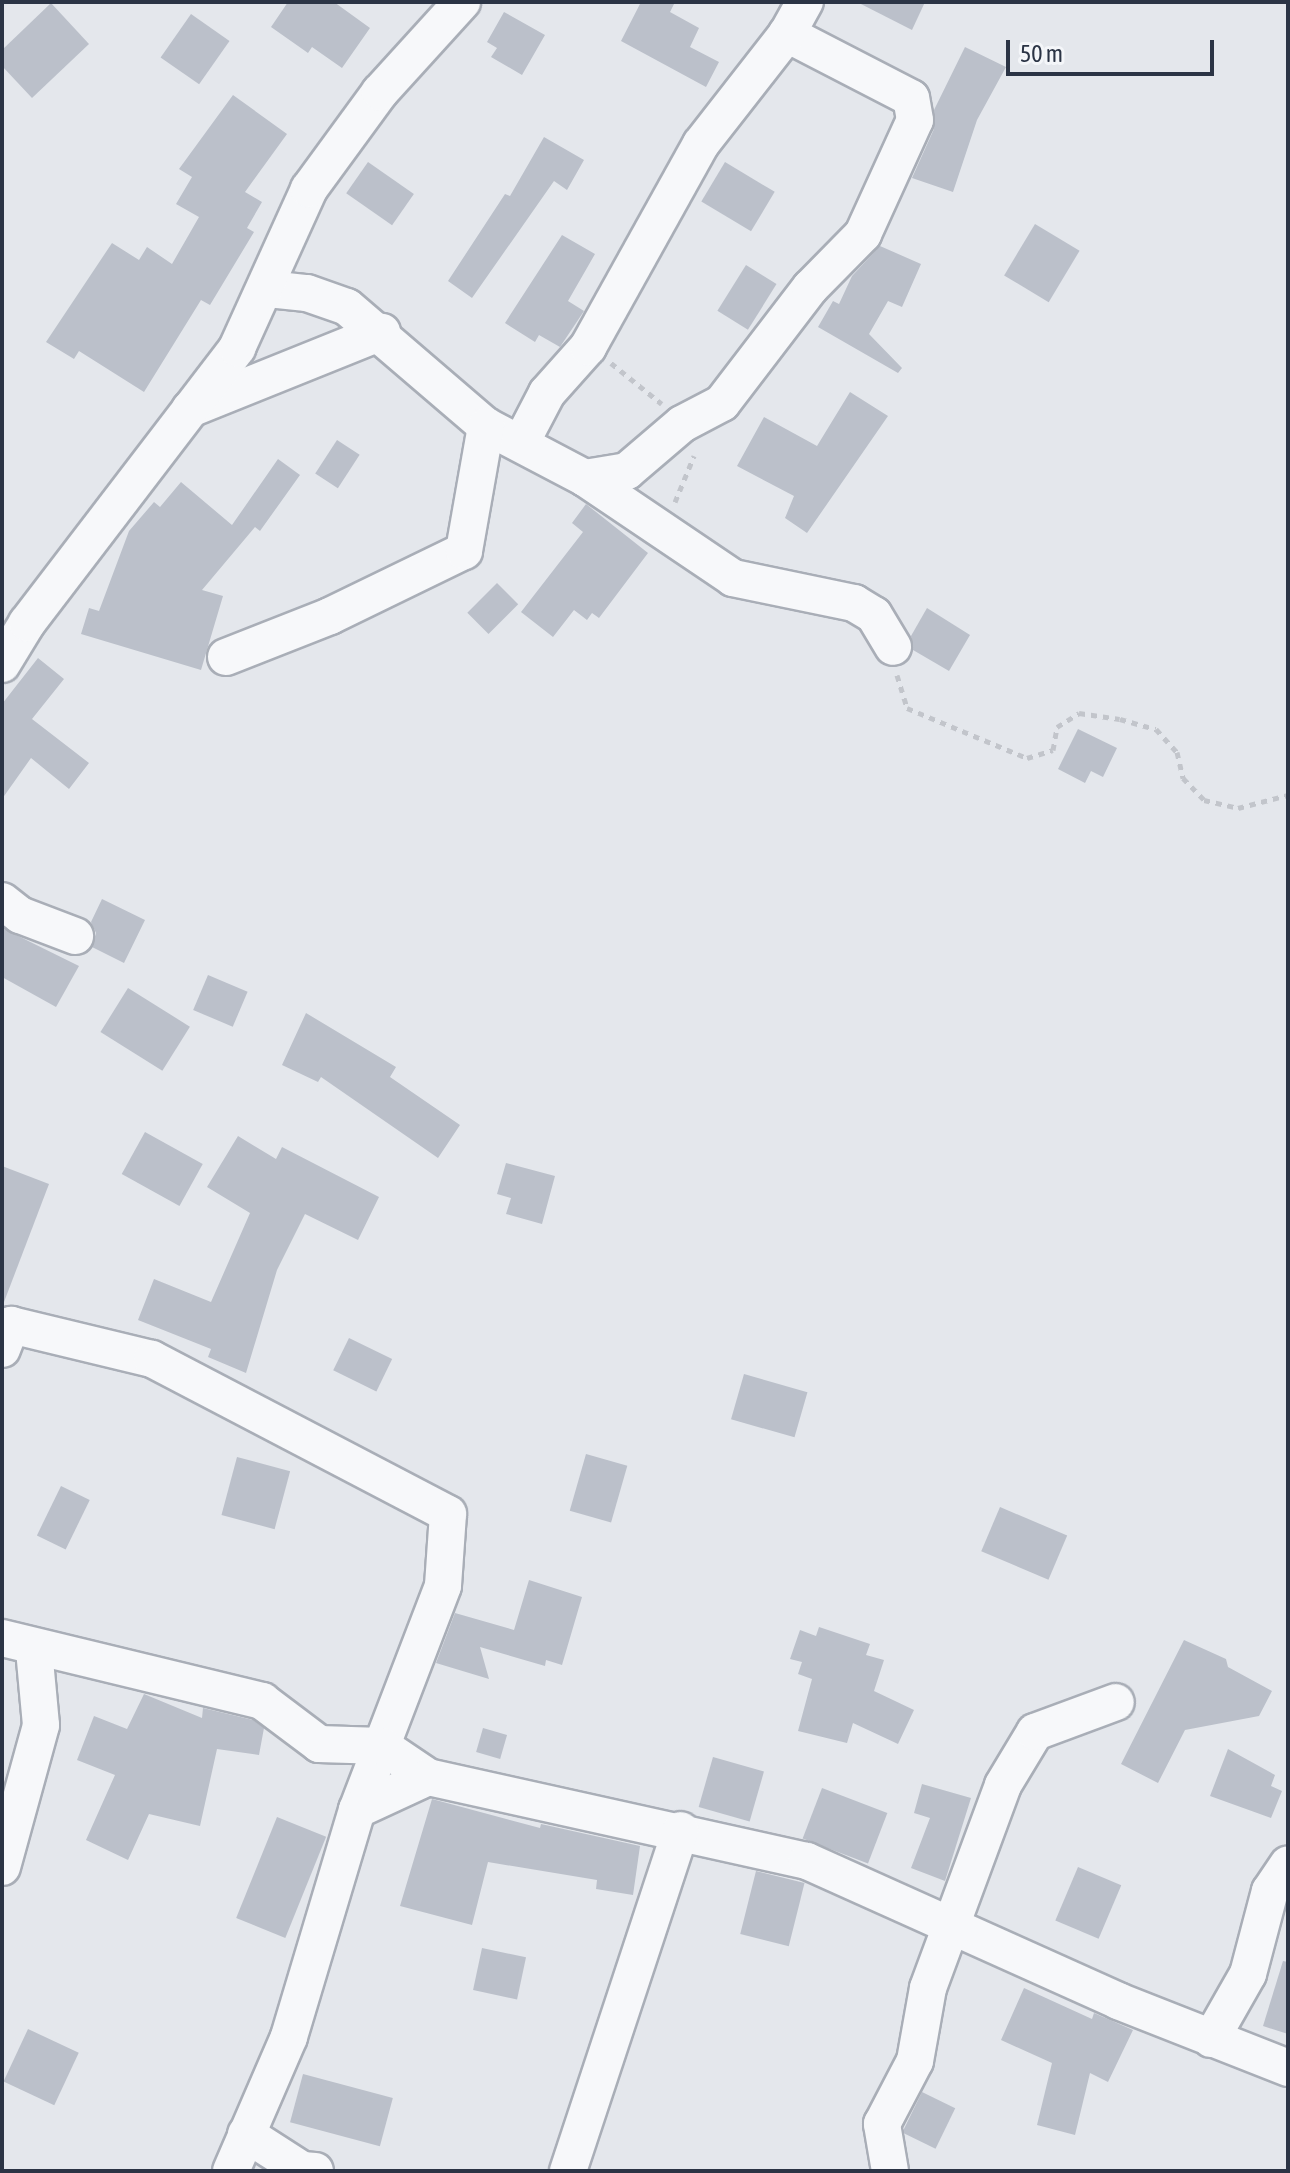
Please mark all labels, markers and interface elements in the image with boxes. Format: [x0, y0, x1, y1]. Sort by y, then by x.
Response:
scale bar [1010, 24, 1218, 74]
text: 50 m [1020, 40, 1063, 67]

